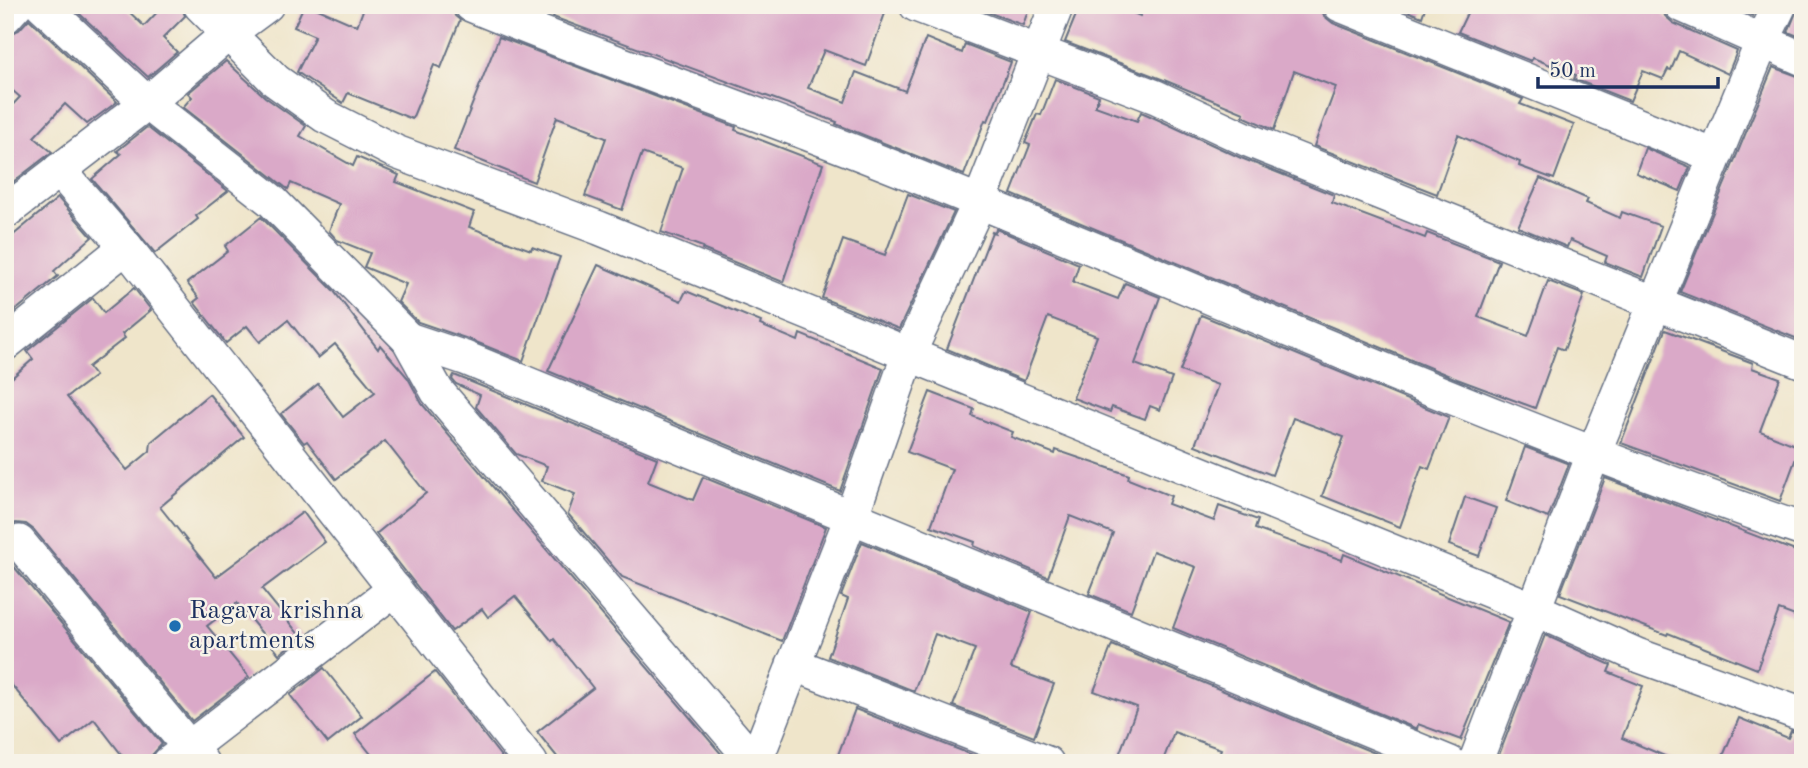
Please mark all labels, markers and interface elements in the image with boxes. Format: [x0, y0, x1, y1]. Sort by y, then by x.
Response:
scale bar [1538, 46, 1719, 90]
text: 50 m [1549, 61, 1596, 82]
place label: Ragava krishna apartments [189, 598, 363, 654]
marker: Ragava krishna apartments [167, 618, 183, 634]

